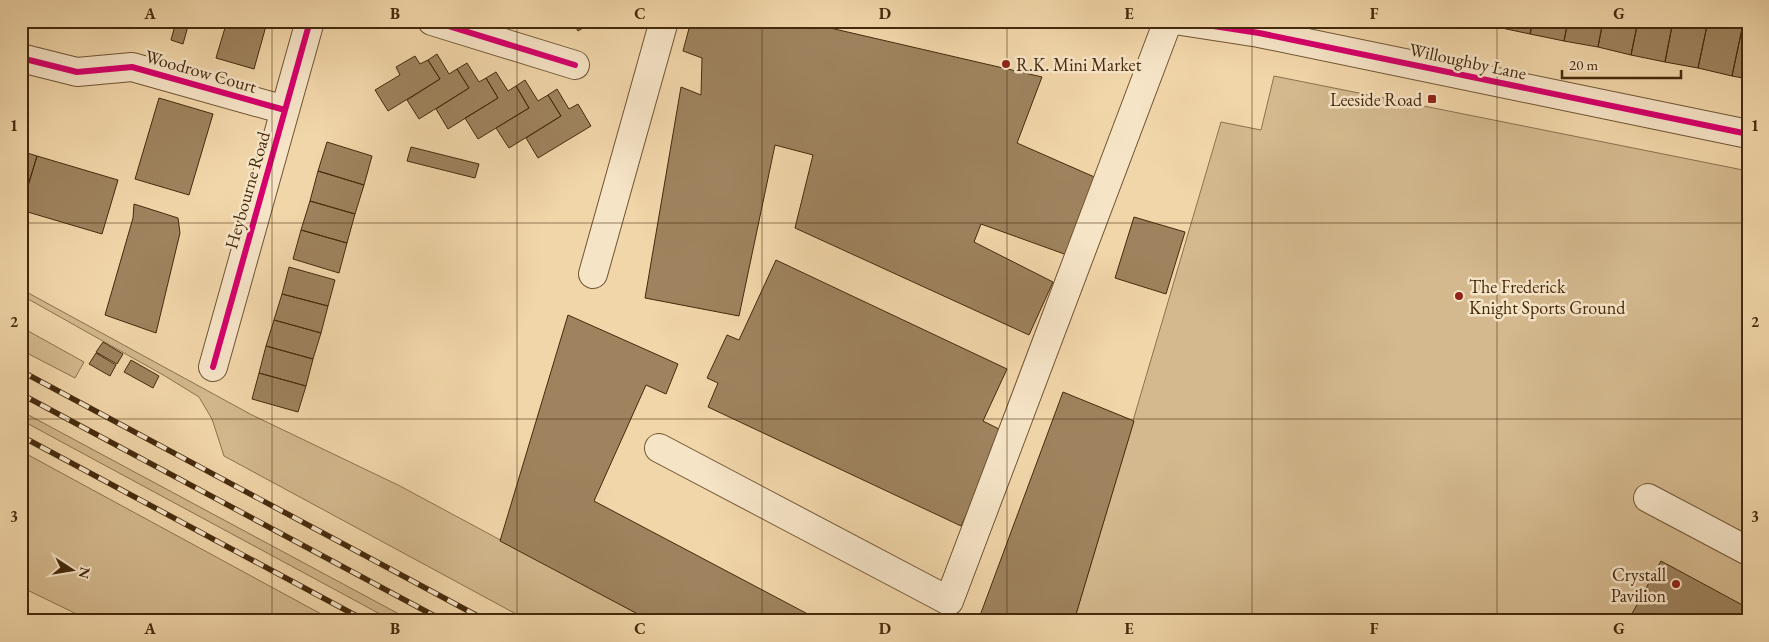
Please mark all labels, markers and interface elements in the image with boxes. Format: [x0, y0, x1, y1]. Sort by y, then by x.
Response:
text: A [143, 3, 156, 24]
text: B [390, 3, 400, 24]
text: C [634, 3, 646, 24]
text: D [879, 3, 891, 24]
text: E [1124, 3, 1134, 24]
text: F [1370, 3, 1379, 24]
text: G [1613, 3, 1625, 24]
street label: Willoughby Lane [1407, 37, 1529, 85]
street label: Woodrow Court [143, 44, 260, 98]
scale bar [1562, 48, 1680, 80]
place label: R.K. Mini Market [1016, 53, 1142, 76]
text: 20 m [1569, 55, 1598, 74]
marker: R.K. Mini Market [1000, 58, 1012, 70]
place label: Leeside Road [1330, 88, 1423, 111]
marker: Leeside Road [1426, 93, 1438, 105]
text: 1 [10, 115, 18, 136]
text: 1 [1751, 115, 1759, 136]
street label: Heybourne Road [219, 128, 275, 251]
place label: The Frederick Knight Sports Ground [1469, 275, 1626, 319]
marker: The Frederick Knight Sports Ground [1453, 290, 1465, 302]
text: 2 [10, 311, 19, 332]
text: 2 [1751, 311, 1760, 332]
text: 3 [10, 506, 18, 527]
text: 3 [1751, 506, 1759, 527]
north arrow [48, 544, 98, 594]
place label: Crystall Pavilion [1611, 563, 1666, 607]
text: N [75, 565, 95, 581]
marker: Crystall Pavilion [1670, 578, 1682, 590]
text: A [143, 618, 156, 639]
text: B [390, 618, 400, 639]
text: C [634, 618, 646, 639]
text: D [879, 618, 891, 639]
text: E [1124, 618, 1134, 639]
text: F [1370, 618, 1379, 639]
text: G [1613, 618, 1625, 639]

